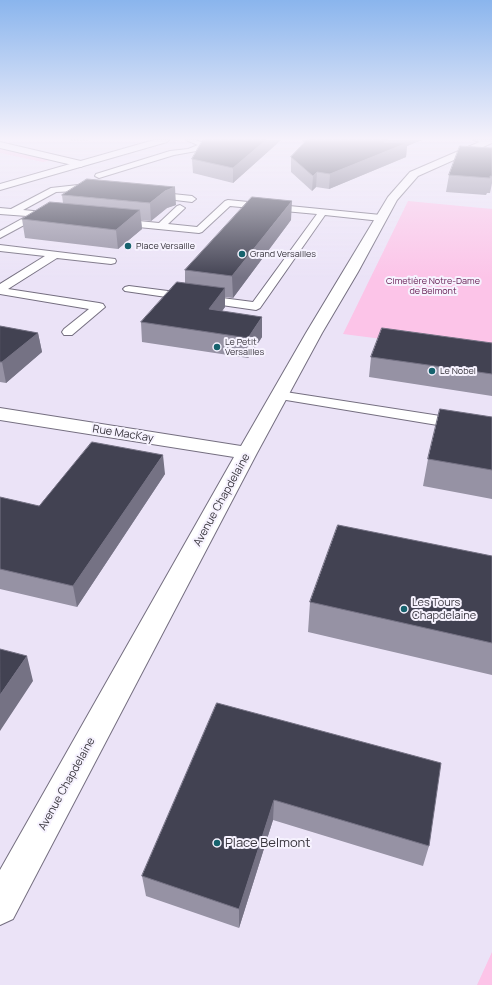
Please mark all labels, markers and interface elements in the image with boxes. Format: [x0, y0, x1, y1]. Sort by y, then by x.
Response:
marker: Place Versaille [123, 241, 133, 251]
place label: Place Versaille [136, 241, 195, 251]
marker: Grand Versailles [237, 249, 247, 259]
place label: Grand Versailles [250, 249, 316, 259]
park label: Cimetière Notre-Dame de Belmont [386, 276, 480, 297]
place label: Le Petit Versailles [225, 337, 264, 358]
marker: Le Petit Versailles [212, 342, 222, 352]
marker: Le Nobel [427, 366, 437, 376]
place label: Le Nobel [440, 366, 476, 376]
street label: Rue MacKay [92, 423, 154, 445]
street label: Avenue Chapdelaine [191, 451, 253, 549]
place label: Les Tours Chapdelaine [412, 596, 476, 622]
marker: Les Tours Chapdelaine [399, 604, 409, 614]
street label: Avenue Chapdelaine [36, 735, 98, 833]
place label: Place Belmont [225, 835, 311, 851]
marker: Place Belmont [212, 838, 222, 848]

